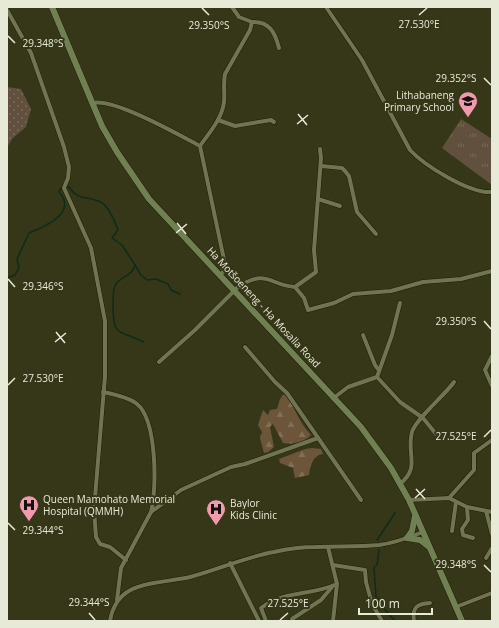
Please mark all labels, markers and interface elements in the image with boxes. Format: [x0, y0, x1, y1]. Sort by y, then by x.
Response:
text: 27.530°E [398, 17, 440, 31]
text: 29.350°S [189, 18, 229, 32]
text: 29.348°S [23, 36, 63, 50]
text: 29.352°S [436, 71, 476, 85]
place label: Lithabaneng Primary School [384, 88, 455, 114]
school or university icon: Lithabaneng Primary School [457, 90, 479, 118]
street label: Ha Motšoeneng - Ha Mosalla Road [204, 244, 324, 370]
text: 29.346°S [23, 279, 63, 293]
text: 29.350°S [436, 314, 476, 328]
text: 27.530°E [22, 371, 64, 385]
text: 27.525°E [435, 429, 477, 443]
place label: Queen Mamohato Memorial Hospital (QMMH) [43, 492, 175, 518]
hospital icon: Queen Mamohato Memorial Hospital (QMMH) [18, 494, 40, 522]
place label: Baylor Kids Clinic [230, 496, 277, 522]
hospital icon: Baylor Kids Clinic [205, 498, 227, 526]
text: 29.344°S [23, 523, 63, 537]
text: 29.348°S [436, 557, 476, 571]
scale bar [359, 590, 432, 616]
text: 29.344°S [69, 595, 109, 609]
text: 100 m [365, 595, 400, 612]
text: 27.525°E [267, 596, 309, 610]

